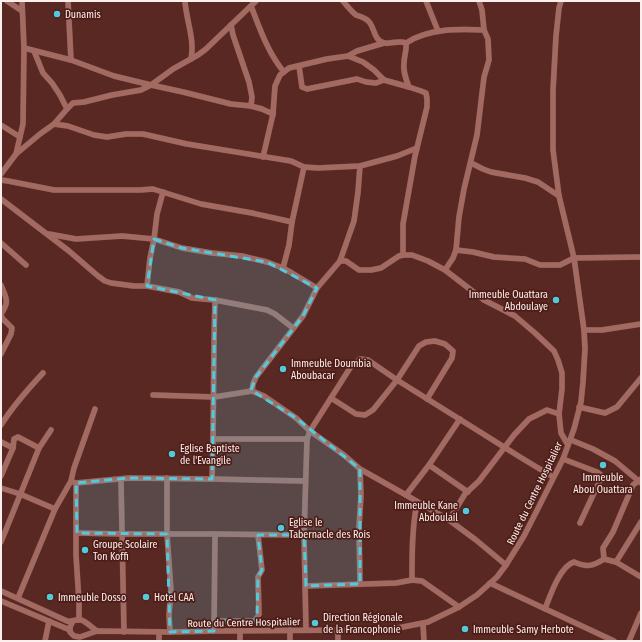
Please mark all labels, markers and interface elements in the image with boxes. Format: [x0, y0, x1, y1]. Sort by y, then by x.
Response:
marker: Dunamis [52, 9, 62, 19]
place label: Dunamis [65, 9, 101, 21]
place label: Immeuble Ouattara Abdoulaye [469, 289, 548, 313]
marker: Immeuble Ouattara Abdoulaye [551, 295, 561, 305]
place label: Immeuble Doumbia Aboubacar [291, 358, 371, 382]
marker: Immeuble Doumbia Aboubacar [278, 364, 288, 374]
street label: Route du Centre Hospitalier [505, 440, 565, 547]
place label: Eglise Baptiste de l'Evangile [180, 443, 240, 467]
marker: Eglise Baptiste de l'Evangile [167, 449, 177, 459]
marker: Immeuble Abou Ouattara [598, 460, 608, 470]
place label: Immeuble Abou Ouattara [573, 472, 633, 496]
place label: Immeuble Kane Abdoulail [394, 500, 458, 524]
marker: Immeuble Kane Abdoulail [461, 506, 471, 516]
place label: Eglise le Tabernacle des Rois [289, 517, 370, 541]
marker: Eglise le Tabernacle des Rois [276, 523, 286, 533]
place label: Groupe Scolaire Ton Koffi [93, 539, 158, 563]
marker: Groupe Scolaire Ton Koffi [80, 545, 90, 555]
marker: Immeuble Dosso [45, 592, 55, 602]
place label: Immeuble Dosso [58, 592, 126, 604]
marker: Hotel CAA [141, 592, 151, 602]
place label: Hotel CAA [154, 592, 195, 604]
place label: Direction Régionale de la Francophonie [323, 612, 403, 636]
street label: Route du Centre Hospitalier [187, 616, 301, 630]
marker: Direction Régionale de la Francophonie [310, 618, 320, 628]
marker: Immeuble Samy Herbote [460, 624, 470, 634]
place label: Immeuble Samy Herbote [473, 624, 574, 636]

